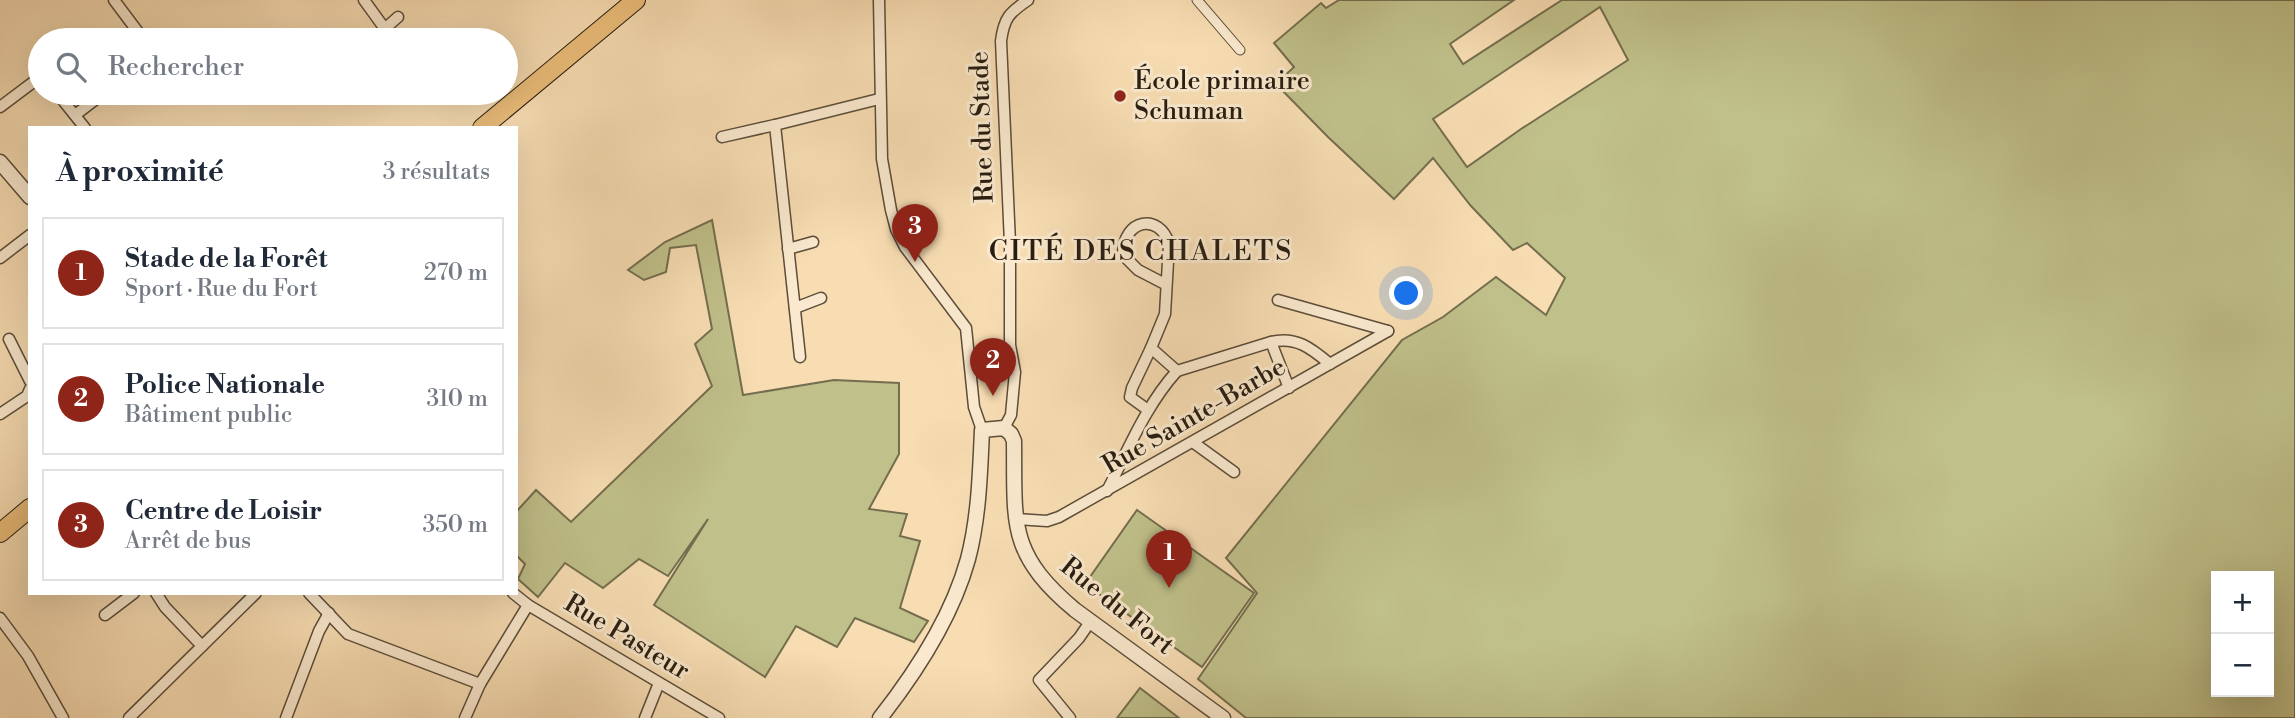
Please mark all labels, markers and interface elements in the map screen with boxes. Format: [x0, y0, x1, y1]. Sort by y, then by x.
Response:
search box [28, 28, 518, 105]
icon: search [52, 48, 90, 86]
text: Rechercher [108, 51, 244, 83]
street label: Rue du Stade [963, 51, 1001, 203]
place label: École primaire Schuman [1134, 63, 1310, 127]
marker: École primaire Schuman [1112, 88, 1128, 104]
text: À proximité [56, 153, 224, 191]
text: 3 résultats [383, 158, 490, 186]
pin: 3 [892, 204, 938, 262]
district label: CITÉ DES CHALETS [989, 232, 1293, 269]
text: Stade de la Forêt [125, 243, 328, 275]
text: 1 [75, 259, 87, 287]
text: 270 m [424, 259, 488, 287]
text: Sport · Rue du Fort [125, 275, 318, 303]
your location [1389, 276, 1423, 310]
pin: 2 [970, 338, 1016, 396]
street label: Rue Sainte-Barbe [1097, 351, 1291, 481]
text: Police Nationale [125, 369, 325, 401]
text: 2 [74, 385, 88, 413]
text: 310 m [427, 385, 488, 413]
text: Bâtiment public [125, 401, 292, 429]
text: Centre de Loisir [125, 495, 322, 527]
text: 3 [74, 511, 88, 539]
text: 350 m [422, 511, 488, 539]
text: Arrêt de bus [125, 527, 251, 555]
pin: 1 [1146, 530, 1192, 588]
street label: Rue du Fort [1054, 550, 1180, 662]
map controls [2211, 571, 2274, 697]
button: + [2211, 571, 2274, 634]
street label: Rue Pasteur [558, 587, 696, 687]
button: − [2211, 634, 2274, 697]

